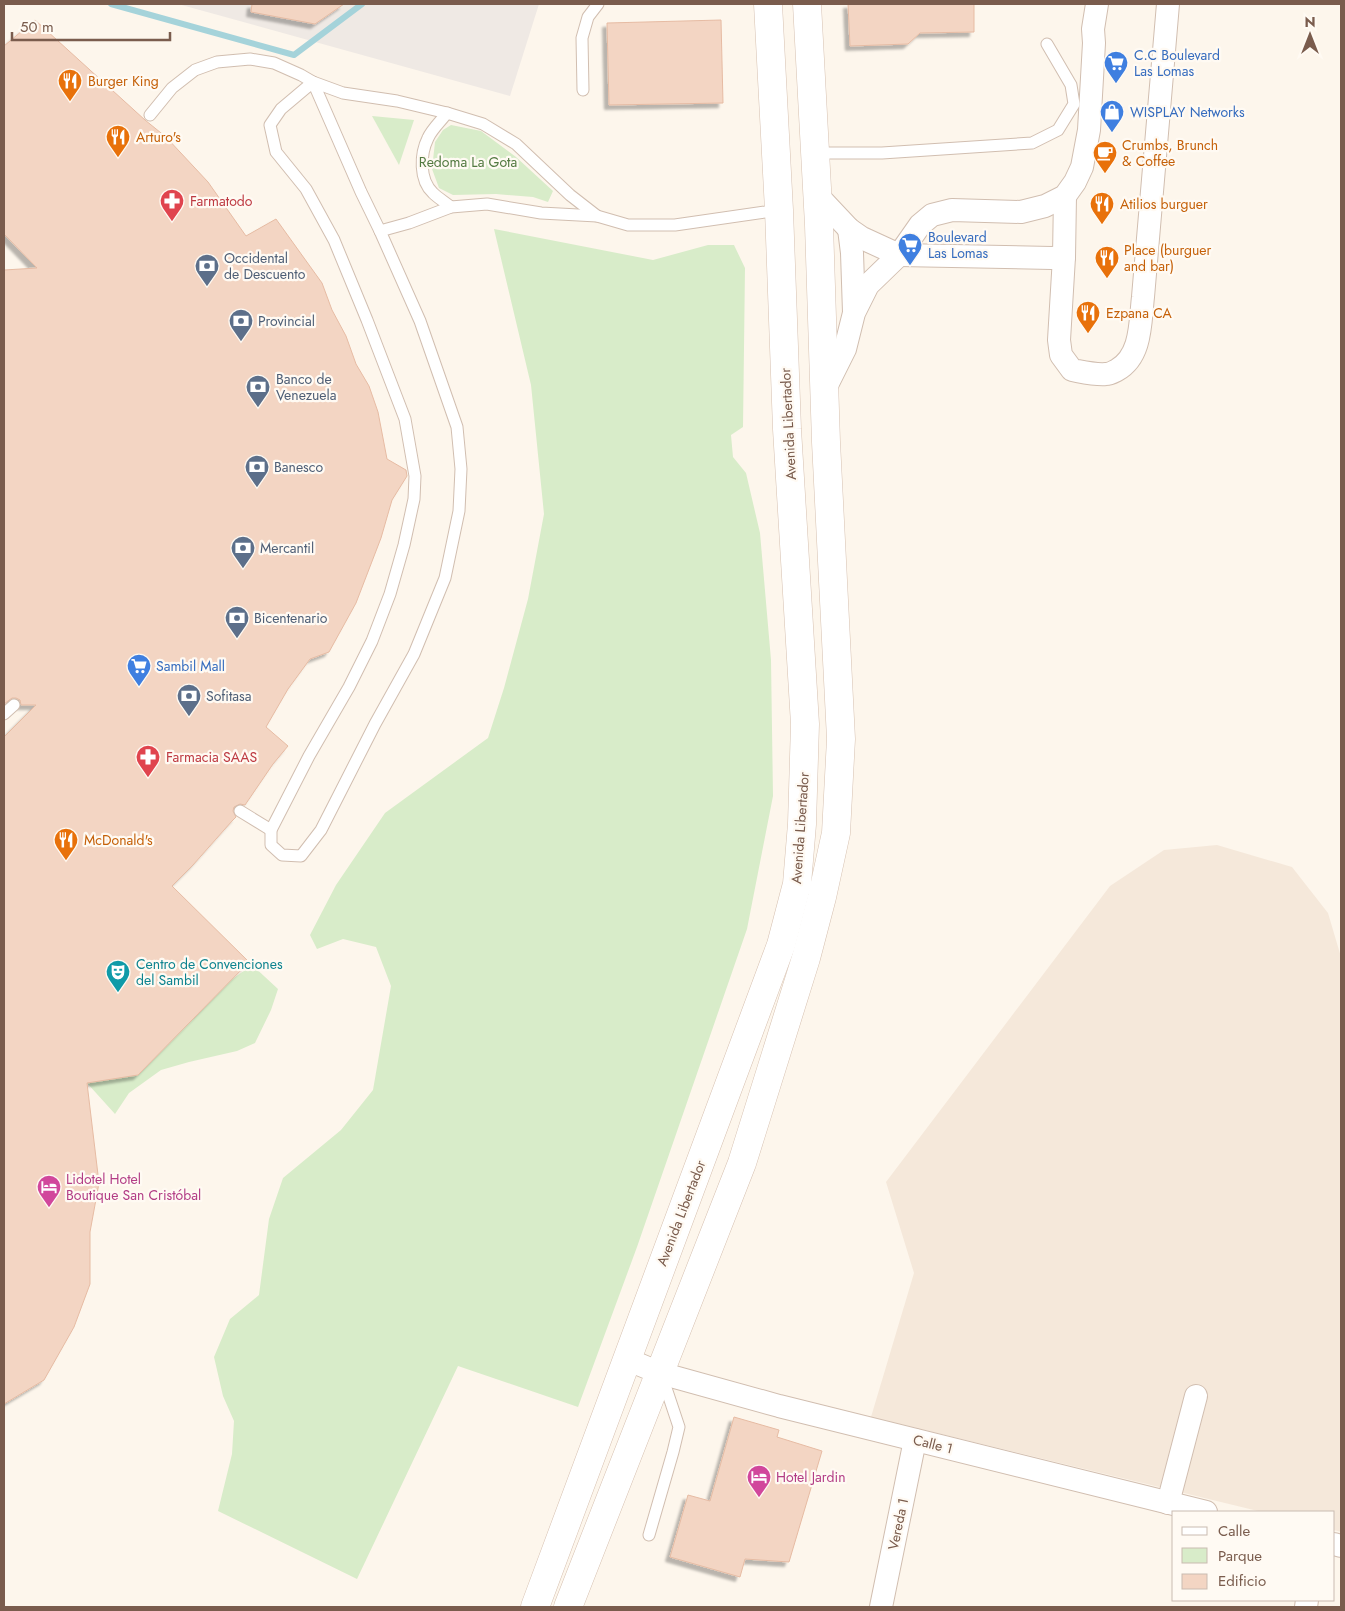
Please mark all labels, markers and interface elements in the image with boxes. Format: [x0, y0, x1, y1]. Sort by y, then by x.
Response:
scale bar [12, 10, 170, 42]
north arrow [1285, 10, 1335, 60]
text: N [1304, 12, 1316, 32]
text: 50 m [20, 16, 54, 38]
place label: C.C Boulevard Las Lomas [1134, 45, 1220, 81]
supermarket icon: C.C Boulevard Las Lomas [1103, 50, 1129, 84]
restaurant icon: Burger King [57, 68, 83, 102]
place label: Burger King [88, 71, 159, 91]
shop icon: WISPLAY Networks [1099, 99, 1125, 133]
place label: WISPLAY Networks [1130, 102, 1245, 122]
restaurant icon: Arturo's [105, 124, 131, 158]
place label: Arturo's [136, 127, 181, 147]
place label: Crumbs, Brunch & Coffee [1122, 135, 1218, 171]
cafe icon: Crumbs, Brunch & Coffee [1092, 140, 1118, 174]
park label: Redoma La Gota [419, 152, 517, 172]
pharmacy icon: Farmatodo [159, 188, 185, 222]
place label: Farmatodo [190, 191, 253, 211]
restaurant icon: Atilios burguer [1089, 191, 1115, 225]
place label: Atilios burguer [1120, 194, 1208, 214]
place label: Boulevard Las Lomas [928, 227, 988, 263]
supermarket icon: Boulevard Las Lomas [897, 232, 923, 266]
place label: Place (burguer and bar) [1124, 240, 1212, 276]
restaurant icon: Place (burguer and bar) [1094, 245, 1120, 279]
place label: Occidental de Descuento [224, 248, 306, 284]
bank icon: Occidental de Descuento [194, 253, 220, 287]
restaurant icon: Ezpana CA [1075, 300, 1101, 334]
place label: Ezpana CA [1106, 303, 1173, 323]
bank icon: Provincial [228, 308, 254, 342]
place label: Provincial [258, 311, 315, 331]
street label: Avenida Libertador [775, 367, 801, 480]
place label: Banco de Venezuela [276, 369, 337, 405]
bank icon: Banco de Venezuela [245, 374, 271, 408]
bank icon: Banesco [244, 454, 270, 488]
place label: Banesco [274, 457, 323, 477]
bank icon: Mercantil [230, 535, 256, 569]
place label: Mercantil [260, 538, 314, 558]
bank icon: Bicentenario [224, 605, 250, 639]
place label: Bicentenario [254, 608, 328, 628]
supermarket icon: Sambil Mall [126, 653, 152, 687]
place label: Sambil Mall [156, 656, 225, 676]
bank icon: Sofitasa [176, 683, 202, 717]
place label: Sofitasa [206, 686, 251, 706]
pharmacy icon: Farmacia SAAS [135, 744, 161, 778]
place label: Farmacia SAAS [166, 747, 258, 767]
street label: Avenida Libertador [786, 771, 814, 885]
restaurant icon: McDonald's [53, 827, 79, 861]
place label: McDonald's [84, 830, 153, 850]
place label: Centro de Convenciones del Sambil [136, 954, 283, 990]
theatre icon: Centro de Convenciones del Sambil [105, 959, 131, 993]
street label: Avenida Libertador [652, 1157, 710, 1269]
place label: Lidotel Hotel Boutique San Cristóbal [66, 1169, 201, 1205]
hotel icon: Lidotel Hotel Boutique San Cristóbal [36, 1174, 62, 1208]
street label: Calle 1 [911, 1429, 955, 1459]
hotel icon: Hotel Jardin [746, 1464, 772, 1498]
place label: Hotel Jardin [776, 1467, 846, 1487]
street label: Vereda 1 [883, 1496, 913, 1552]
legend [1172, 1511, 1335, 1601]
text: Calle [1218, 1520, 1250, 1542]
text: Parque [1218, 1545, 1262, 1567]
text: Edificio [1218, 1570, 1266, 1592]

